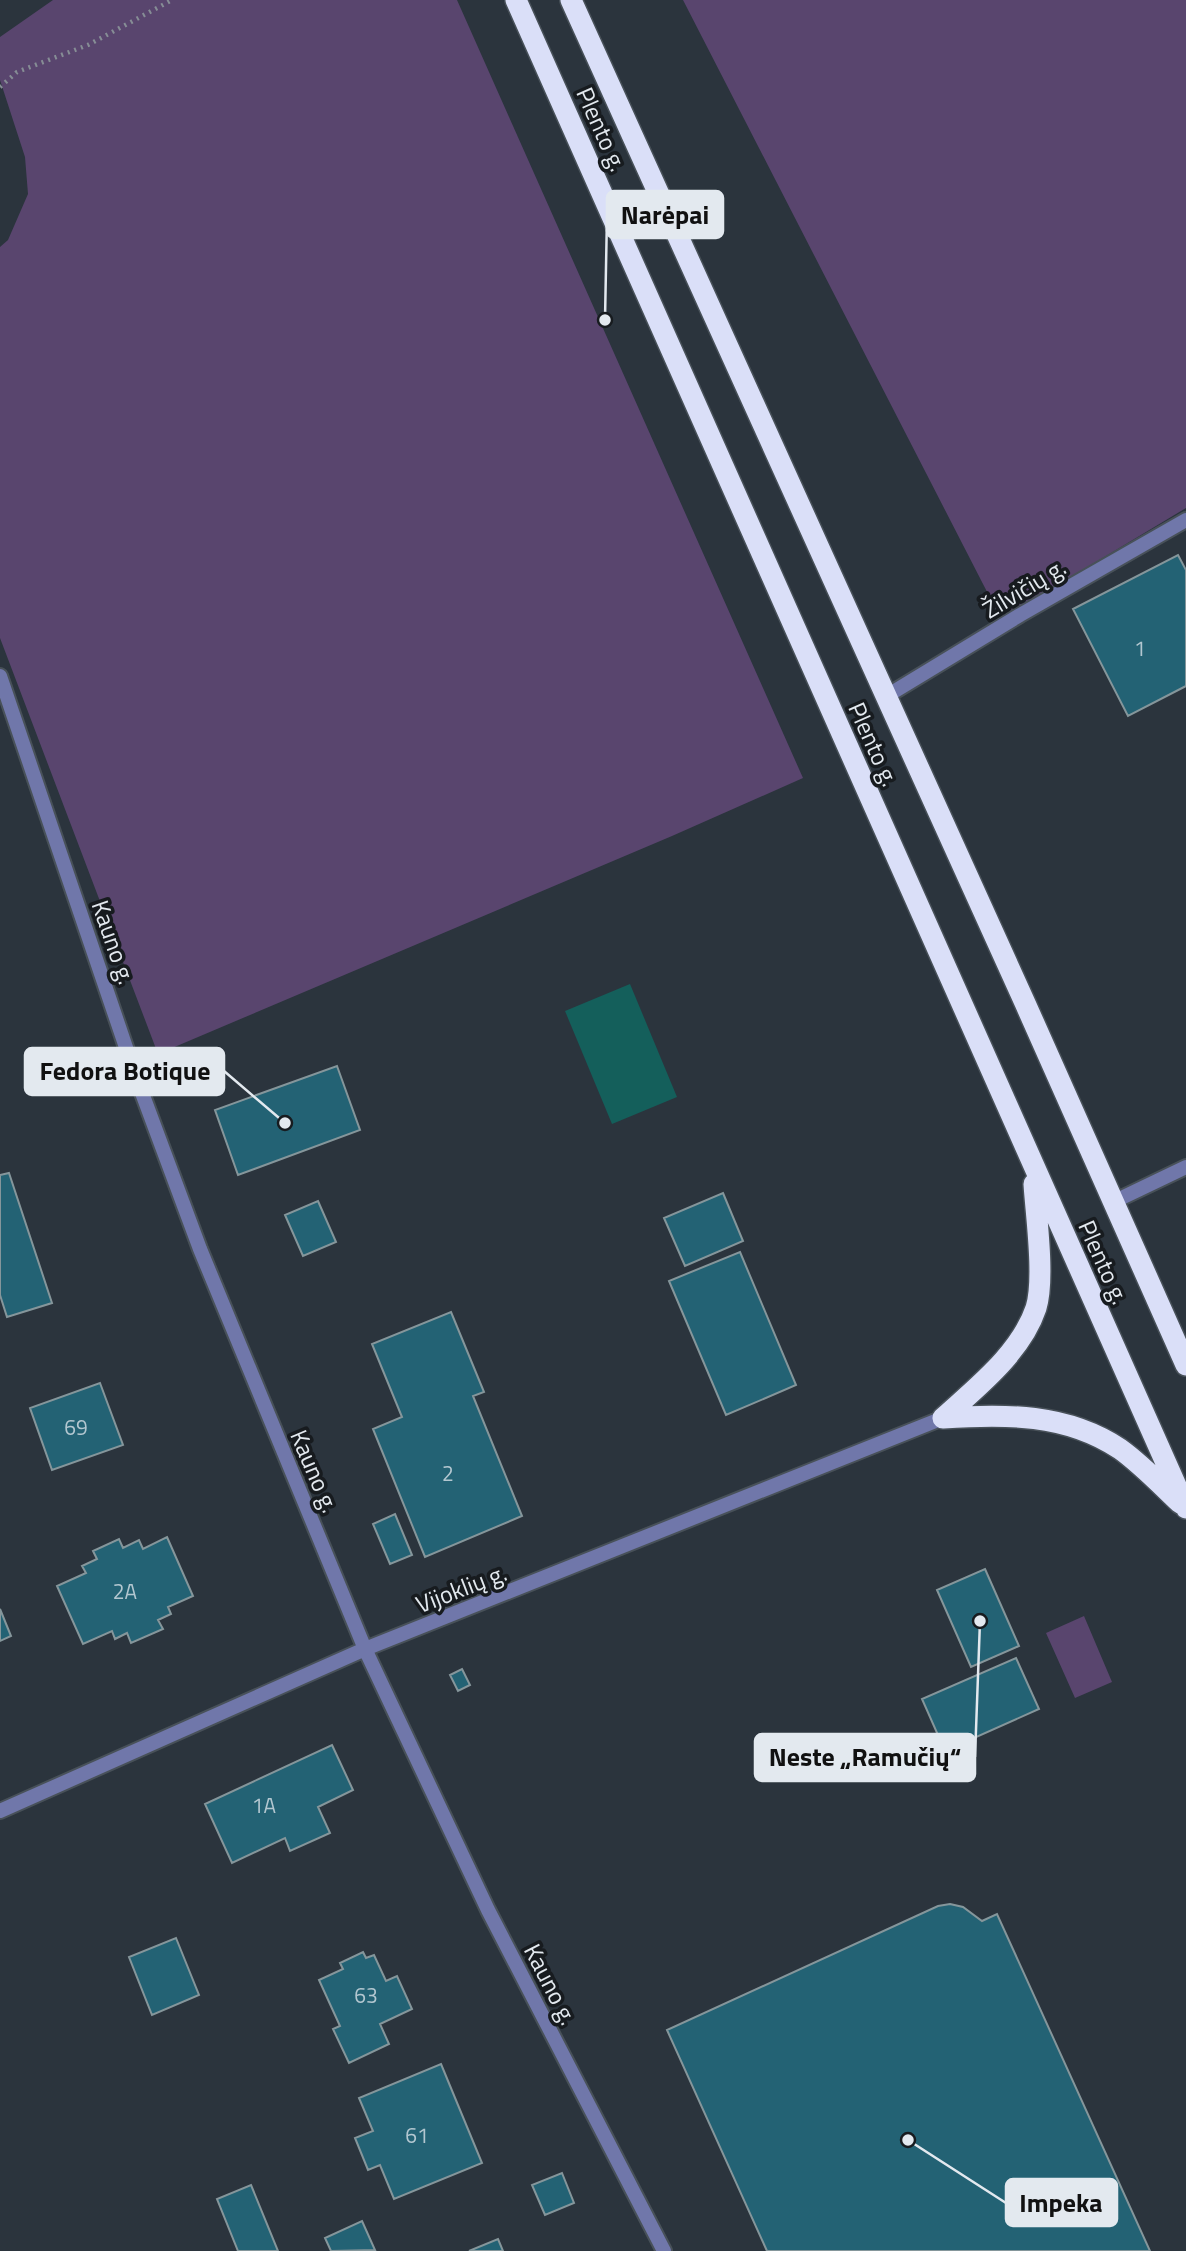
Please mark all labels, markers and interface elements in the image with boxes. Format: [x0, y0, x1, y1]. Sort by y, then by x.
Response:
street label: Plento g. [568, 81, 636, 177]
callout: Narėpai [607, 191, 723, 238]
text: Narėpai [621, 195, 709, 234]
street label: Žilvičių g. [975, 549, 1073, 627]
house number: 1 [1134, 632, 1146, 664]
street label: Plento g. [840, 696, 908, 792]
street label: Kauno g. [83, 895, 145, 989]
callout: Fedora Botique [25, 1048, 224, 1095]
text: Fedora Botique [39, 1051, 211, 1090]
street label: Plento g. [1070, 1214, 1138, 1310]
house number: 69 [64, 1411, 88, 1443]
street label: Kauno g. [281, 1424, 349, 1518]
house number: 2 [442, 1457, 454, 1489]
street label: Vijoklių g. [410, 1554, 512, 1622]
house number: 2A [113, 1575, 138, 1607]
callout: Neste „Ramučių“ [755, 1734, 975, 1781]
text: Neste „Ramučių“ [769, 1737, 961, 1776]
house number: 1A [252, 1789, 277, 1821]
street label: Kauno g. [515, 1937, 587, 2031]
house number: 63 [354, 1979, 378, 2011]
house number: 61 [405, 2119, 429, 2151]
callout: Impeka [1006, 2179, 1117, 2226]
text: Impeka [1019, 2183, 1103, 2222]

